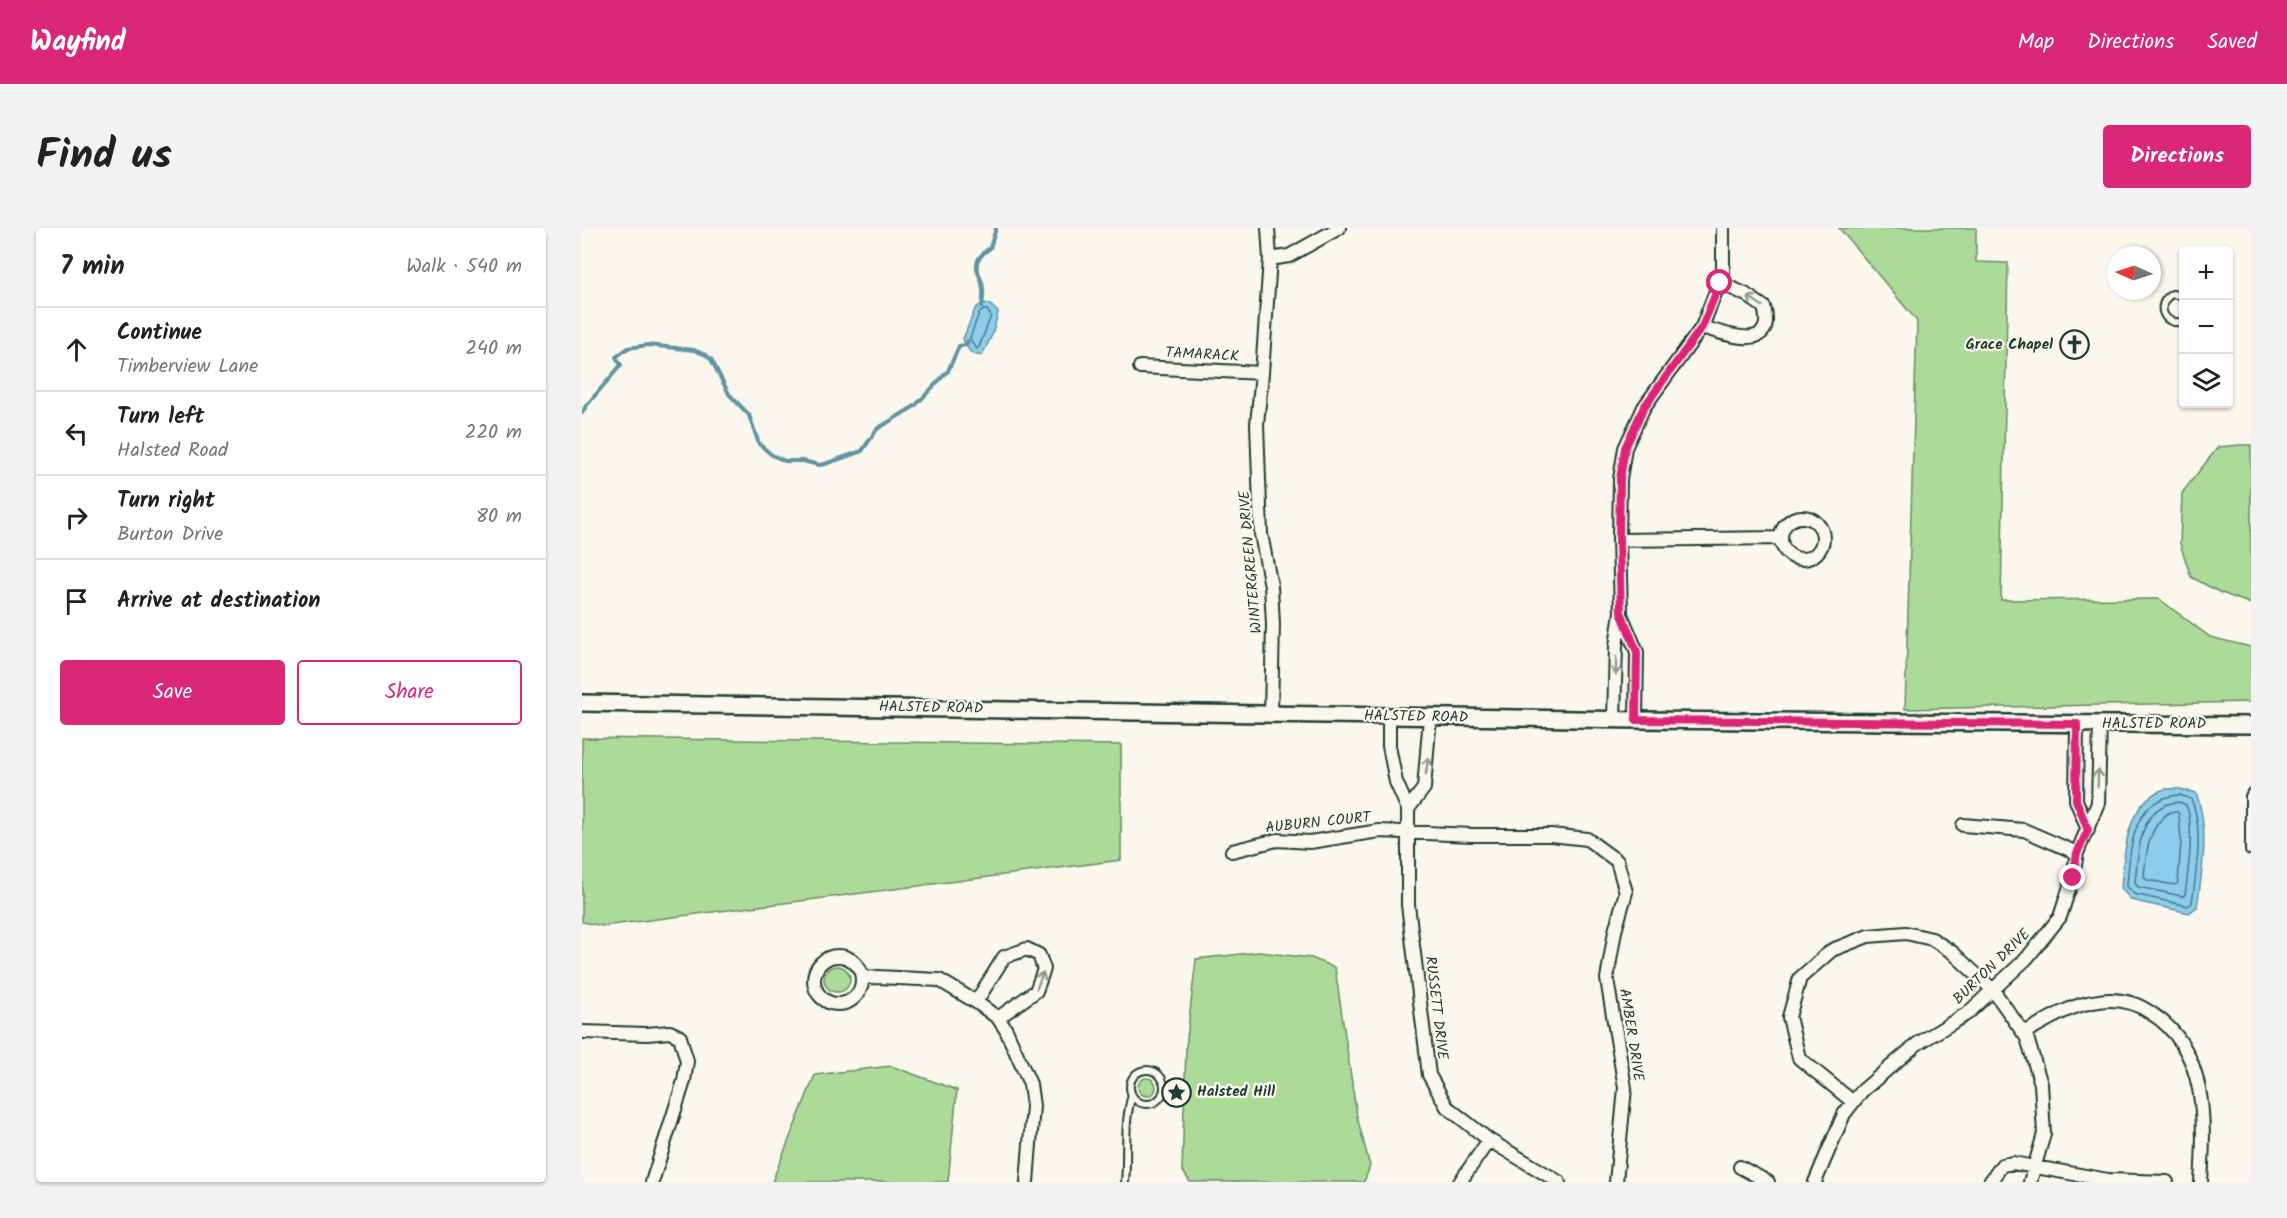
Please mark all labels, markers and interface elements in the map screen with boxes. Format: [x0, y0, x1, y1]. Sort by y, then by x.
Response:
text: Wayfind [30, 20, 126, 65]
text: Map [2018, 26, 2054, 59]
text: Directions [2087, 26, 2174, 59]
text: Saved [2207, 26, 2257, 59]
text: Find us [36, 123, 172, 190]
button: Directions [2103, 125, 2251, 188]
text: 7 min [60, 246, 125, 288]
north arrow [2107, 246, 2161, 300]
map controls [2179, 246, 2233, 408]
button: + [2179, 246, 2233, 300]
text: Walk · 540 m [406, 251, 522, 283]
route start [1706, 269, 1732, 295]
one-way arrow [1747, 295, 1764, 307]
button: − [2179, 300, 2233, 354]
text: Continue [117, 316, 202, 351]
church icon: Grace Chapel [2058, 329, 2090, 361]
icon: ahead [60, 333, 93, 366]
text: 240 m [465, 333, 522, 365]
place label: Grace Chapel [1966, 333, 2053, 357]
street label: TAMARACK [1165, 341, 1240, 369]
text: Timberview Lane [117, 351, 258, 383]
button: layers [2179, 354, 2233, 408]
text: Turn left [117, 400, 204, 435]
icon: left [60, 417, 93, 450]
text: 220 m [465, 417, 522, 449]
text: Halsted Road [117, 435, 228, 467]
text: Turn right [117, 484, 215, 519]
street label: WINTERGREEN DRIVE [1233, 488, 1269, 635]
icon: right [60, 501, 93, 534]
text: 80 m [476, 501, 522, 533]
text: Burton Drive [117, 519, 223, 551]
text: Arrive at destination [117, 584, 320, 619]
icon: arrive [60, 585, 93, 618]
one-way arrow [1610, 656, 1621, 675]
button: Save [60, 660, 285, 725]
button: Share [297, 660, 522, 725]
street label: HALSTED ROAD [879, 695, 984, 721]
street label: HALSTED ROAD [1364, 704, 1469, 730]
street label: HALSTED ROAD [2102, 712, 2207, 736]
one-way arrow [1422, 757, 1433, 776]
one-way arrow [2093, 769, 2104, 789]
street label: AUBURN COURT [1264, 805, 1374, 840]
route end [2059, 864, 2085, 890]
street label: BURTON DRIVE [1948, 923, 2037, 1011]
street label: RUSSETT DRIVE [1418, 955, 1454, 1062]
one-way arrow [1035, 971, 1046, 990]
street label: AMBER DRIVE [1612, 987, 1650, 1084]
place icon: Halsted Hill [1160, 1076, 1192, 1108]
place label: Halsted Hill [1197, 1080, 1275, 1104]

